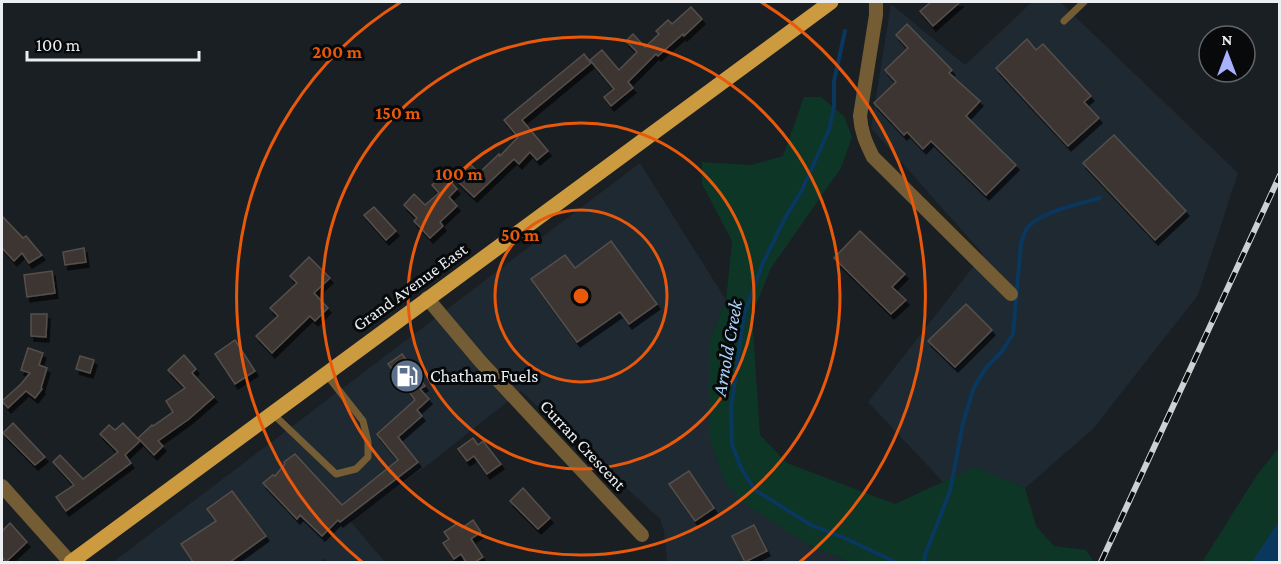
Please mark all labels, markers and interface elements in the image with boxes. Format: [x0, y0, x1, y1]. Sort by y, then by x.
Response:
scale bar [27, 24, 200, 62]
north arrow [1197, 24, 1257, 84]
text: N [1222, 31, 1233, 48]
text: 100 m [36, 35, 81, 55]
text: 200 m [312, 42, 363, 62]
text: 150 m [375, 103, 421, 123]
text: 100 m [435, 164, 483, 184]
text: 50 m [501, 225, 540, 245]
street label: Grand Avenue East [349, 238, 472, 335]
centre of rings [571, 286, 591, 306]
water label: Arnold Creek [708, 297, 746, 399]
fuel station icon: Chatham Fuels [389, 358, 425, 394]
place label: Chatham Fuels [430, 366, 538, 386]
street label: Curran Crescent [536, 396, 631, 495]

